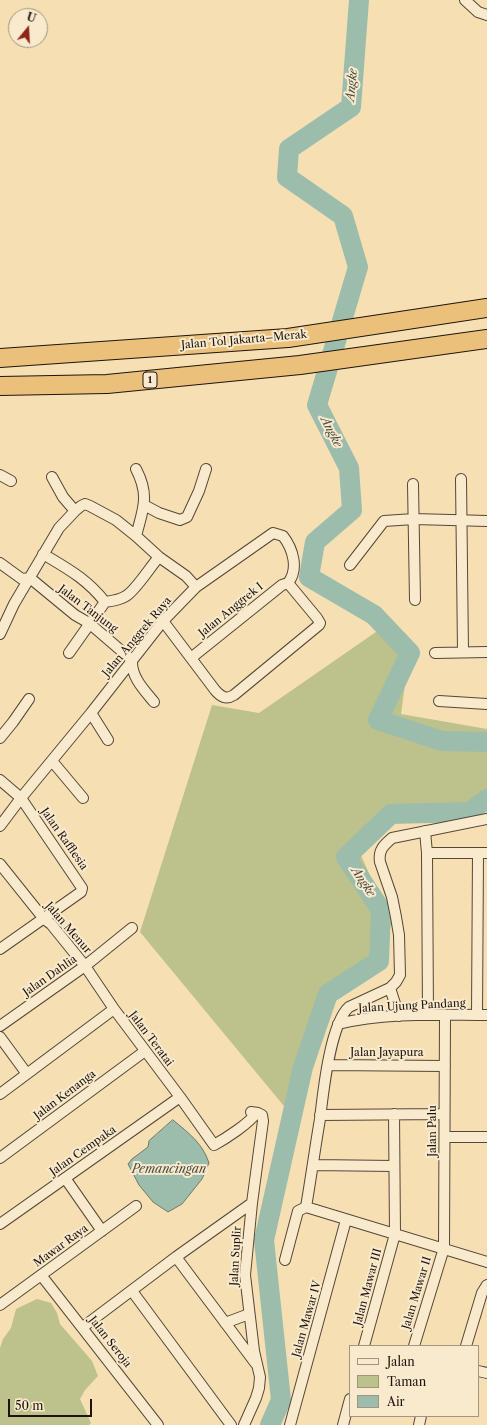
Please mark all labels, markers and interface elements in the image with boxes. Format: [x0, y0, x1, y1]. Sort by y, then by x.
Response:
north arrow [8, 8, 48, 48]
text: U [25, 9, 38, 26]
water label: Angke [343, 68, 361, 102]
street label: Jalan Tol Jakarta–Merak [181, 328, 307, 352]
road number: 1 [143, 372, 157, 388]
water label: Angke [317, 414, 345, 450]
street label: Jalan Anggrek I [196, 580, 266, 640]
street label: Jalan Tanjung [56, 582, 120, 636]
street label: Jalan Anggrek Raya [100, 594, 174, 680]
street label: Jalan Rafflesia [38, 805, 90, 873]
water label: Angke [348, 864, 378, 900]
street label: Jalan Menur [42, 900, 94, 956]
street label: Jalan Dahlia [21, 953, 79, 999]
street label: Jalan Ujung Pandang [358, 997, 466, 1015]
street label: Jalan Teratai [126, 1009, 176, 1069]
street label: Jalan Jayapura [350, 1046, 424, 1060]
street label: Jalan Kenanga [31, 1067, 99, 1123]
street label: Jalan Palu [426, 1105, 440, 1157]
street label: Jalan Cempaka [47, 1123, 119, 1179]
water label: Pemancingan [132, 1163, 206, 1177]
street label: Mawar Raya [31, 1222, 91, 1270]
street label: Jalan Suplir [228, 1226, 244, 1286]
street label: Jalan Mawar III [351, 1247, 385, 1327]
street label: Jalan Mawar II [400, 1255, 434, 1331]
street label: Jalan Mawar IV [290, 1279, 324, 1359]
street label: Jalan Seroja [86, 1314, 134, 1370]
legend [349, 1345, 479, 1417]
text: Jalan [387, 1354, 415, 1369]
text: Taman [387, 1374, 426, 1389]
scale bar [10, 1391, 94, 1417]
text: Air [387, 1394, 405, 1409]
text: 50 m [15, 1398, 44, 1413]

